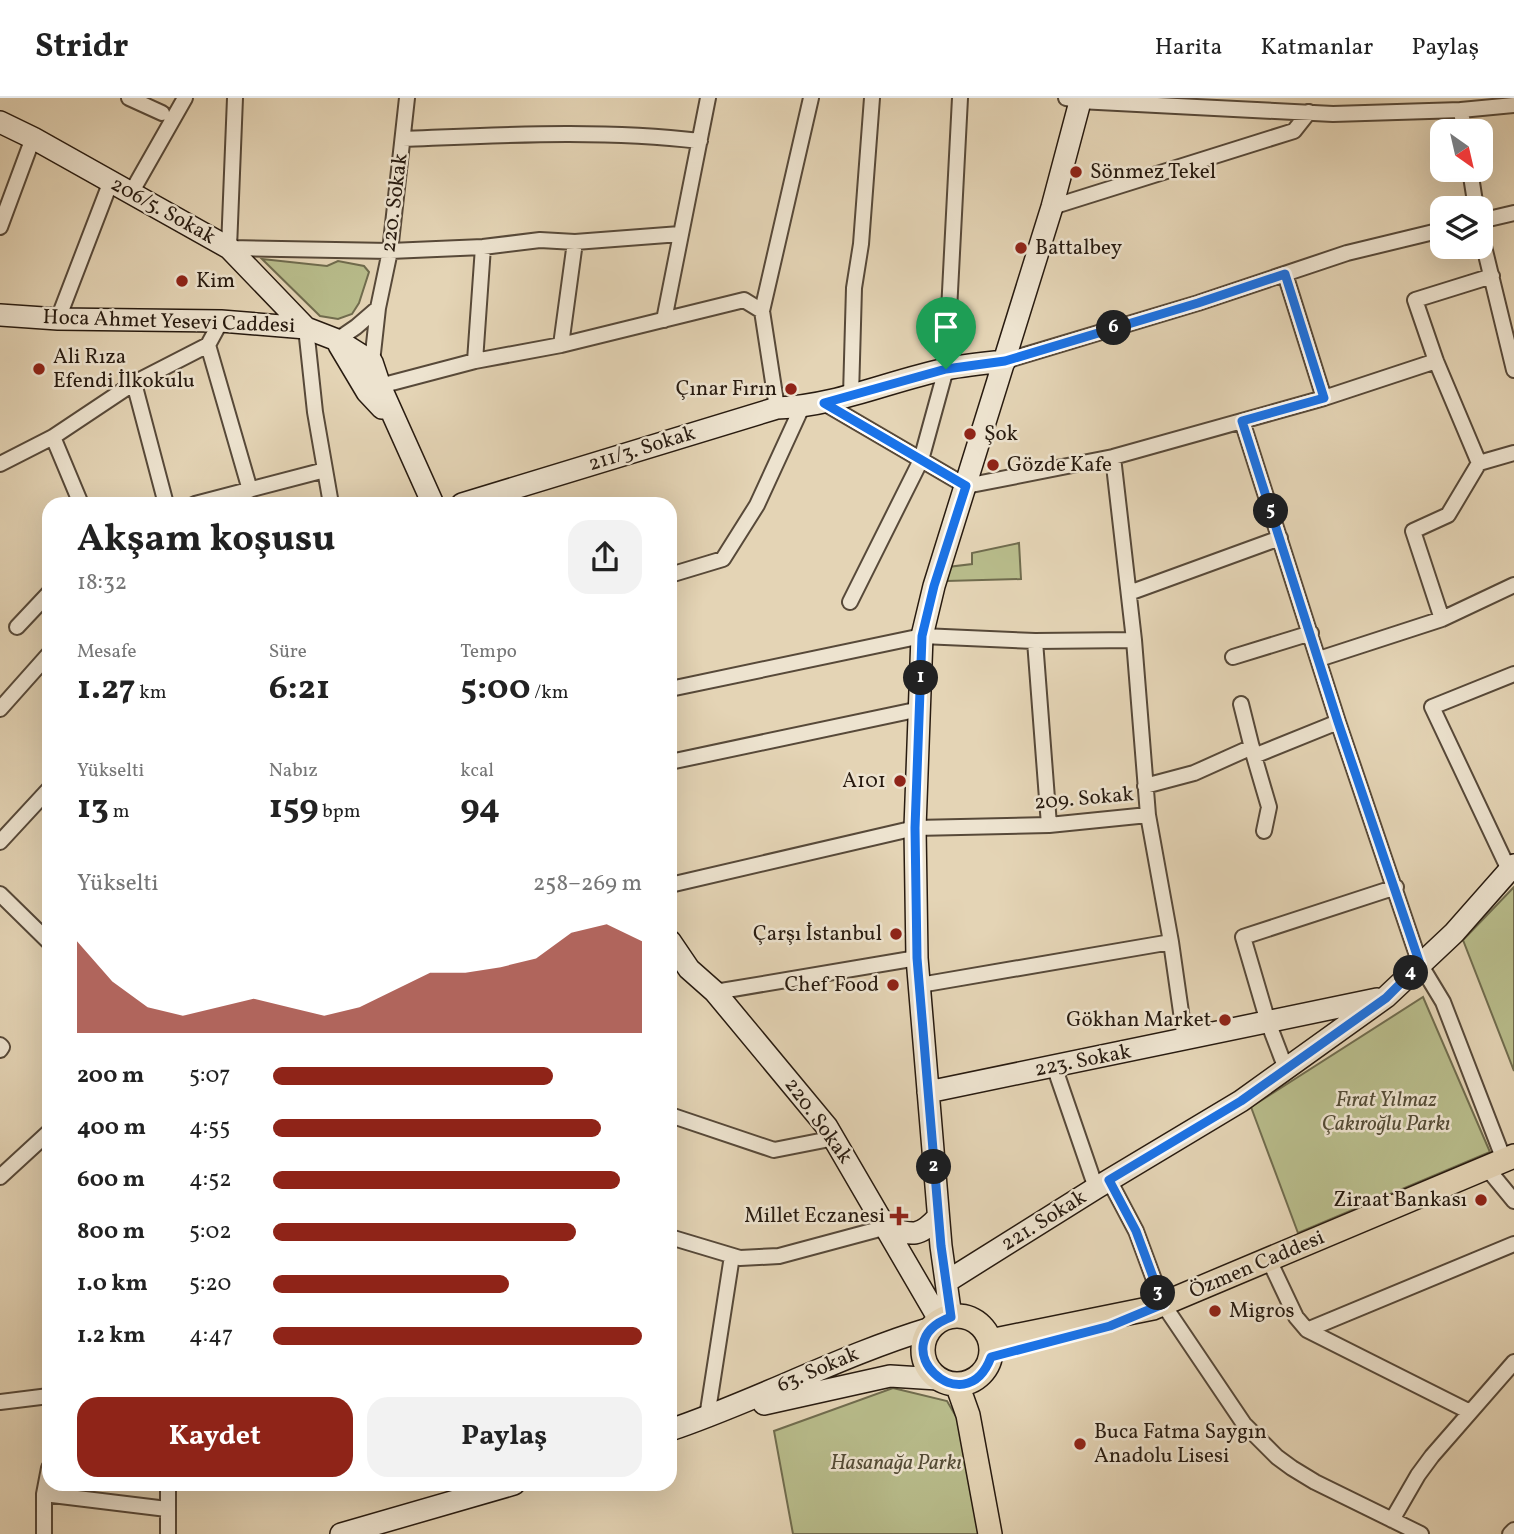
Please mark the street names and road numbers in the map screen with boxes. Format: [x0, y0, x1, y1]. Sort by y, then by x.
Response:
street label: 220. Sokak [375, 151, 416, 254]
street label: 206/5. Sokak [105, 170, 221, 252]
street label: Hoca Ahmet Yesevi Caddesi [42, 303, 296, 341]
street label: 211/3. Sokak [585, 419, 700, 479]
street label: 209. Sokak [1033, 780, 1136, 818]
street label: 223. Sokak [1032, 1037, 1134, 1085]
street label: 220. Sokak [777, 1072, 859, 1170]
street label: 221. Sokak [996, 1183, 1093, 1259]
street label: Özmen Caddesi [1185, 1223, 1329, 1307]
street label: 63. Sokak [773, 1340, 864, 1400]

